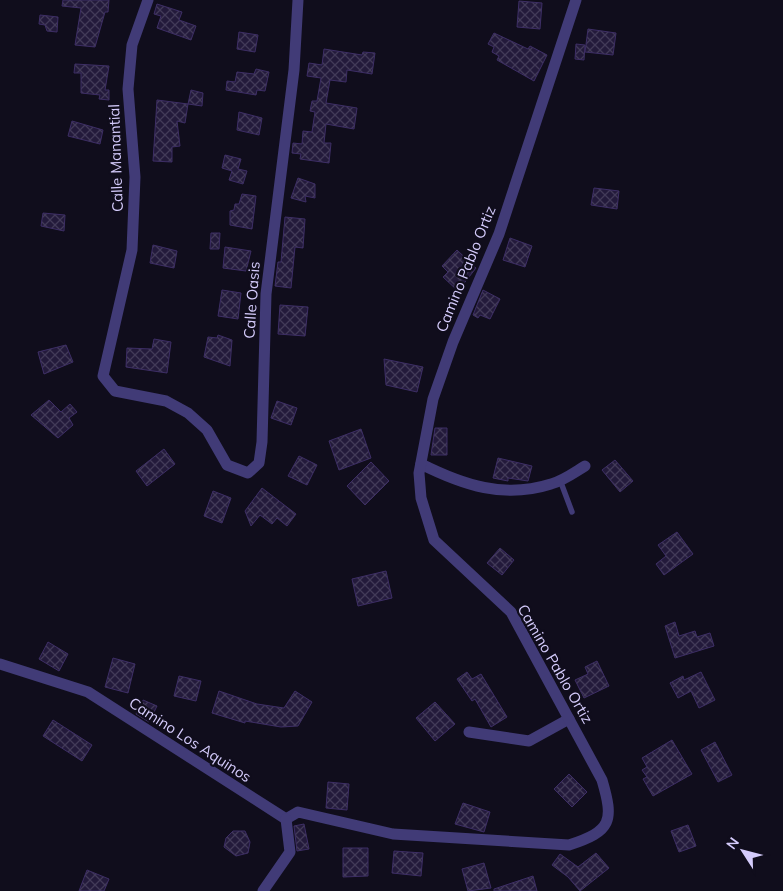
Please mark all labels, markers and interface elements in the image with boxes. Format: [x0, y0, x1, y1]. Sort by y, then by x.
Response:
street label: Calle Manantial [104, 104, 127, 212]
street label: Camino Pablo Ortiz [432, 203, 500, 335]
street label: Calle Oasis [239, 261, 264, 339]
street label: Camino Pablo Ortiz [514, 601, 597, 727]
street label: Camino Los Aquinos [126, 693, 255, 786]
north arrow [718, 826, 768, 876]
text: N [722, 834, 743, 853]

